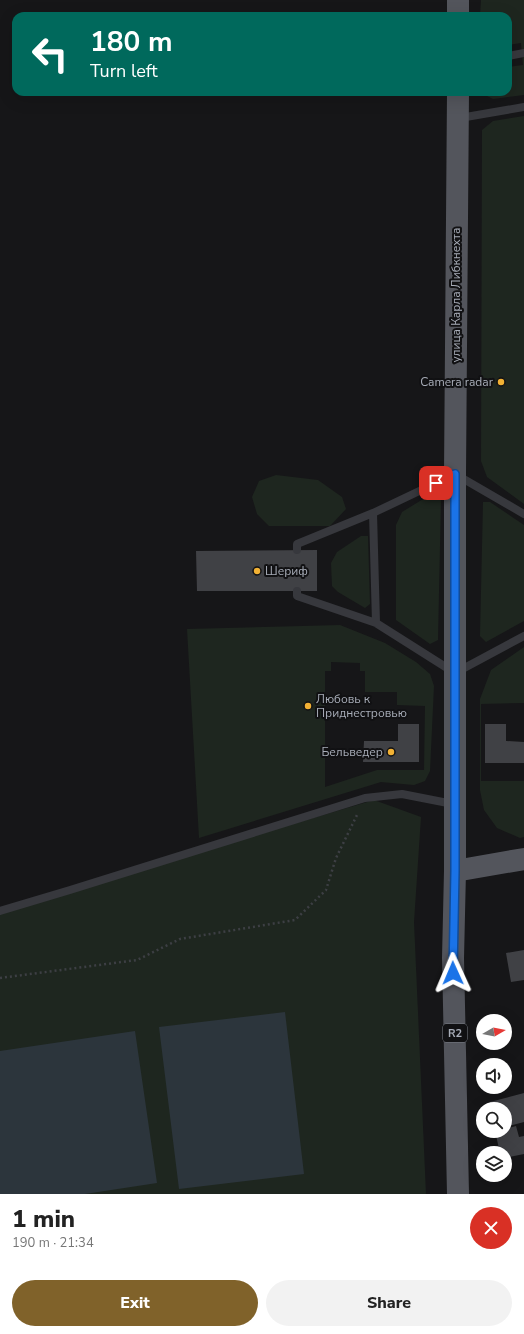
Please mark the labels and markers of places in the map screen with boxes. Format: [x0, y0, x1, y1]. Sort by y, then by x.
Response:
place label: Camera radar [420, 374, 494, 390]
marker: Camera radar [496, 377, 506, 387]
pin [419, 466, 453, 500]
place label: Шериф [265, 563, 308, 579]
marker: Шериф [252, 566, 262, 576]
place label: Любовь к Приднестровью [316, 691, 407, 721]
marker: Любовь к Приднестровью [303, 701, 313, 711]
place label: Бельведер [321, 744, 383, 760]
marker: Бельведер [386, 747, 396, 757]

